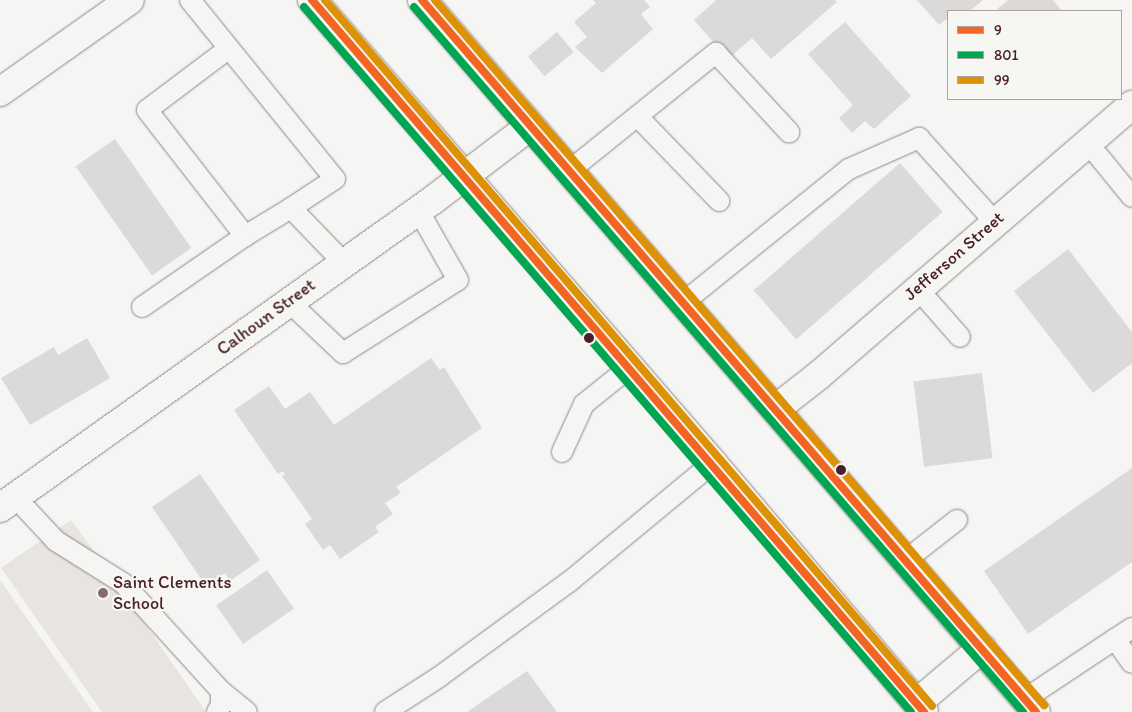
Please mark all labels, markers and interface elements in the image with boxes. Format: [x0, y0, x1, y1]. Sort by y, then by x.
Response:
legend [947, 10, 1122, 100]
text: 9 [994, 21, 1002, 39]
text: 801 [994, 46, 1018, 64]
text: 99 [994, 71, 1010, 89]
street label: Jefferson Street [900, 207, 1008, 305]
street label: Calhoun Street [213, 274, 319, 360]
unlabelled marker [584, 333, 594, 343]
unlabelled marker [836, 465, 846, 475]
place label: Saint Clements School [113, 572, 231, 614]
marker: Saint Clements School [97, 587, 109, 599]

